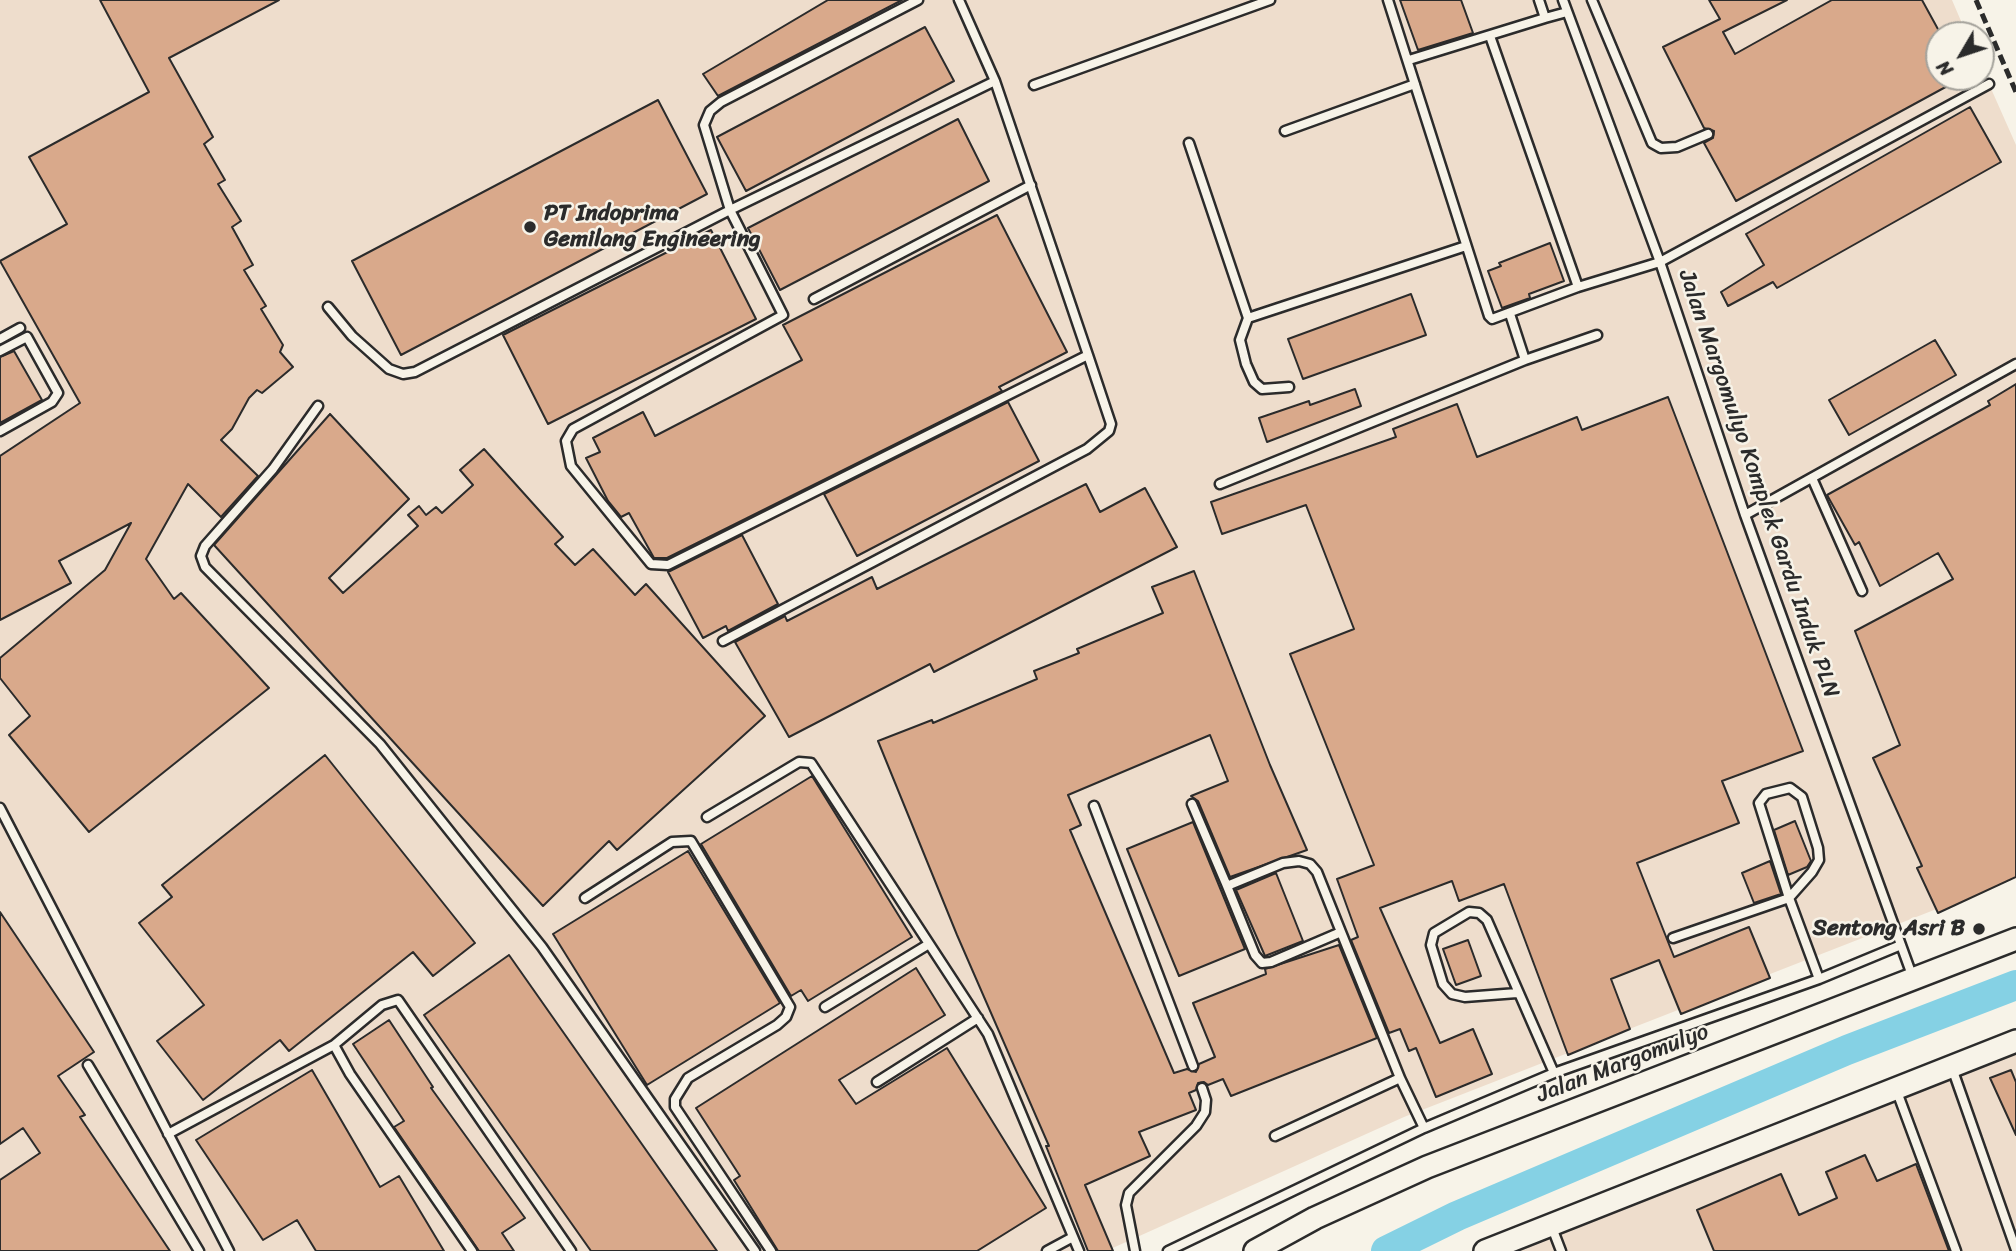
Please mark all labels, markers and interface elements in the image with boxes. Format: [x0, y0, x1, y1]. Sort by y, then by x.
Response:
north arrow [1925, 21, 1995, 91]
text: N [1928, 53, 1962, 84]
place label: PT Indoprima Gemilang Engineering [544, 200, 761, 254]
marker: PT Indoprima Gemilang Engineering [522, 219, 538, 235]
street label: Jalan Margomulyo Komplek Gardu Induk PLN [1672, 266, 1844, 702]
place label: Sentong Asri B [1813, 915, 1965, 943]
marker: Sentong Asri B [1971, 921, 1987, 937]
street label: Jalan Margomulyo [1533, 1019, 1713, 1109]

